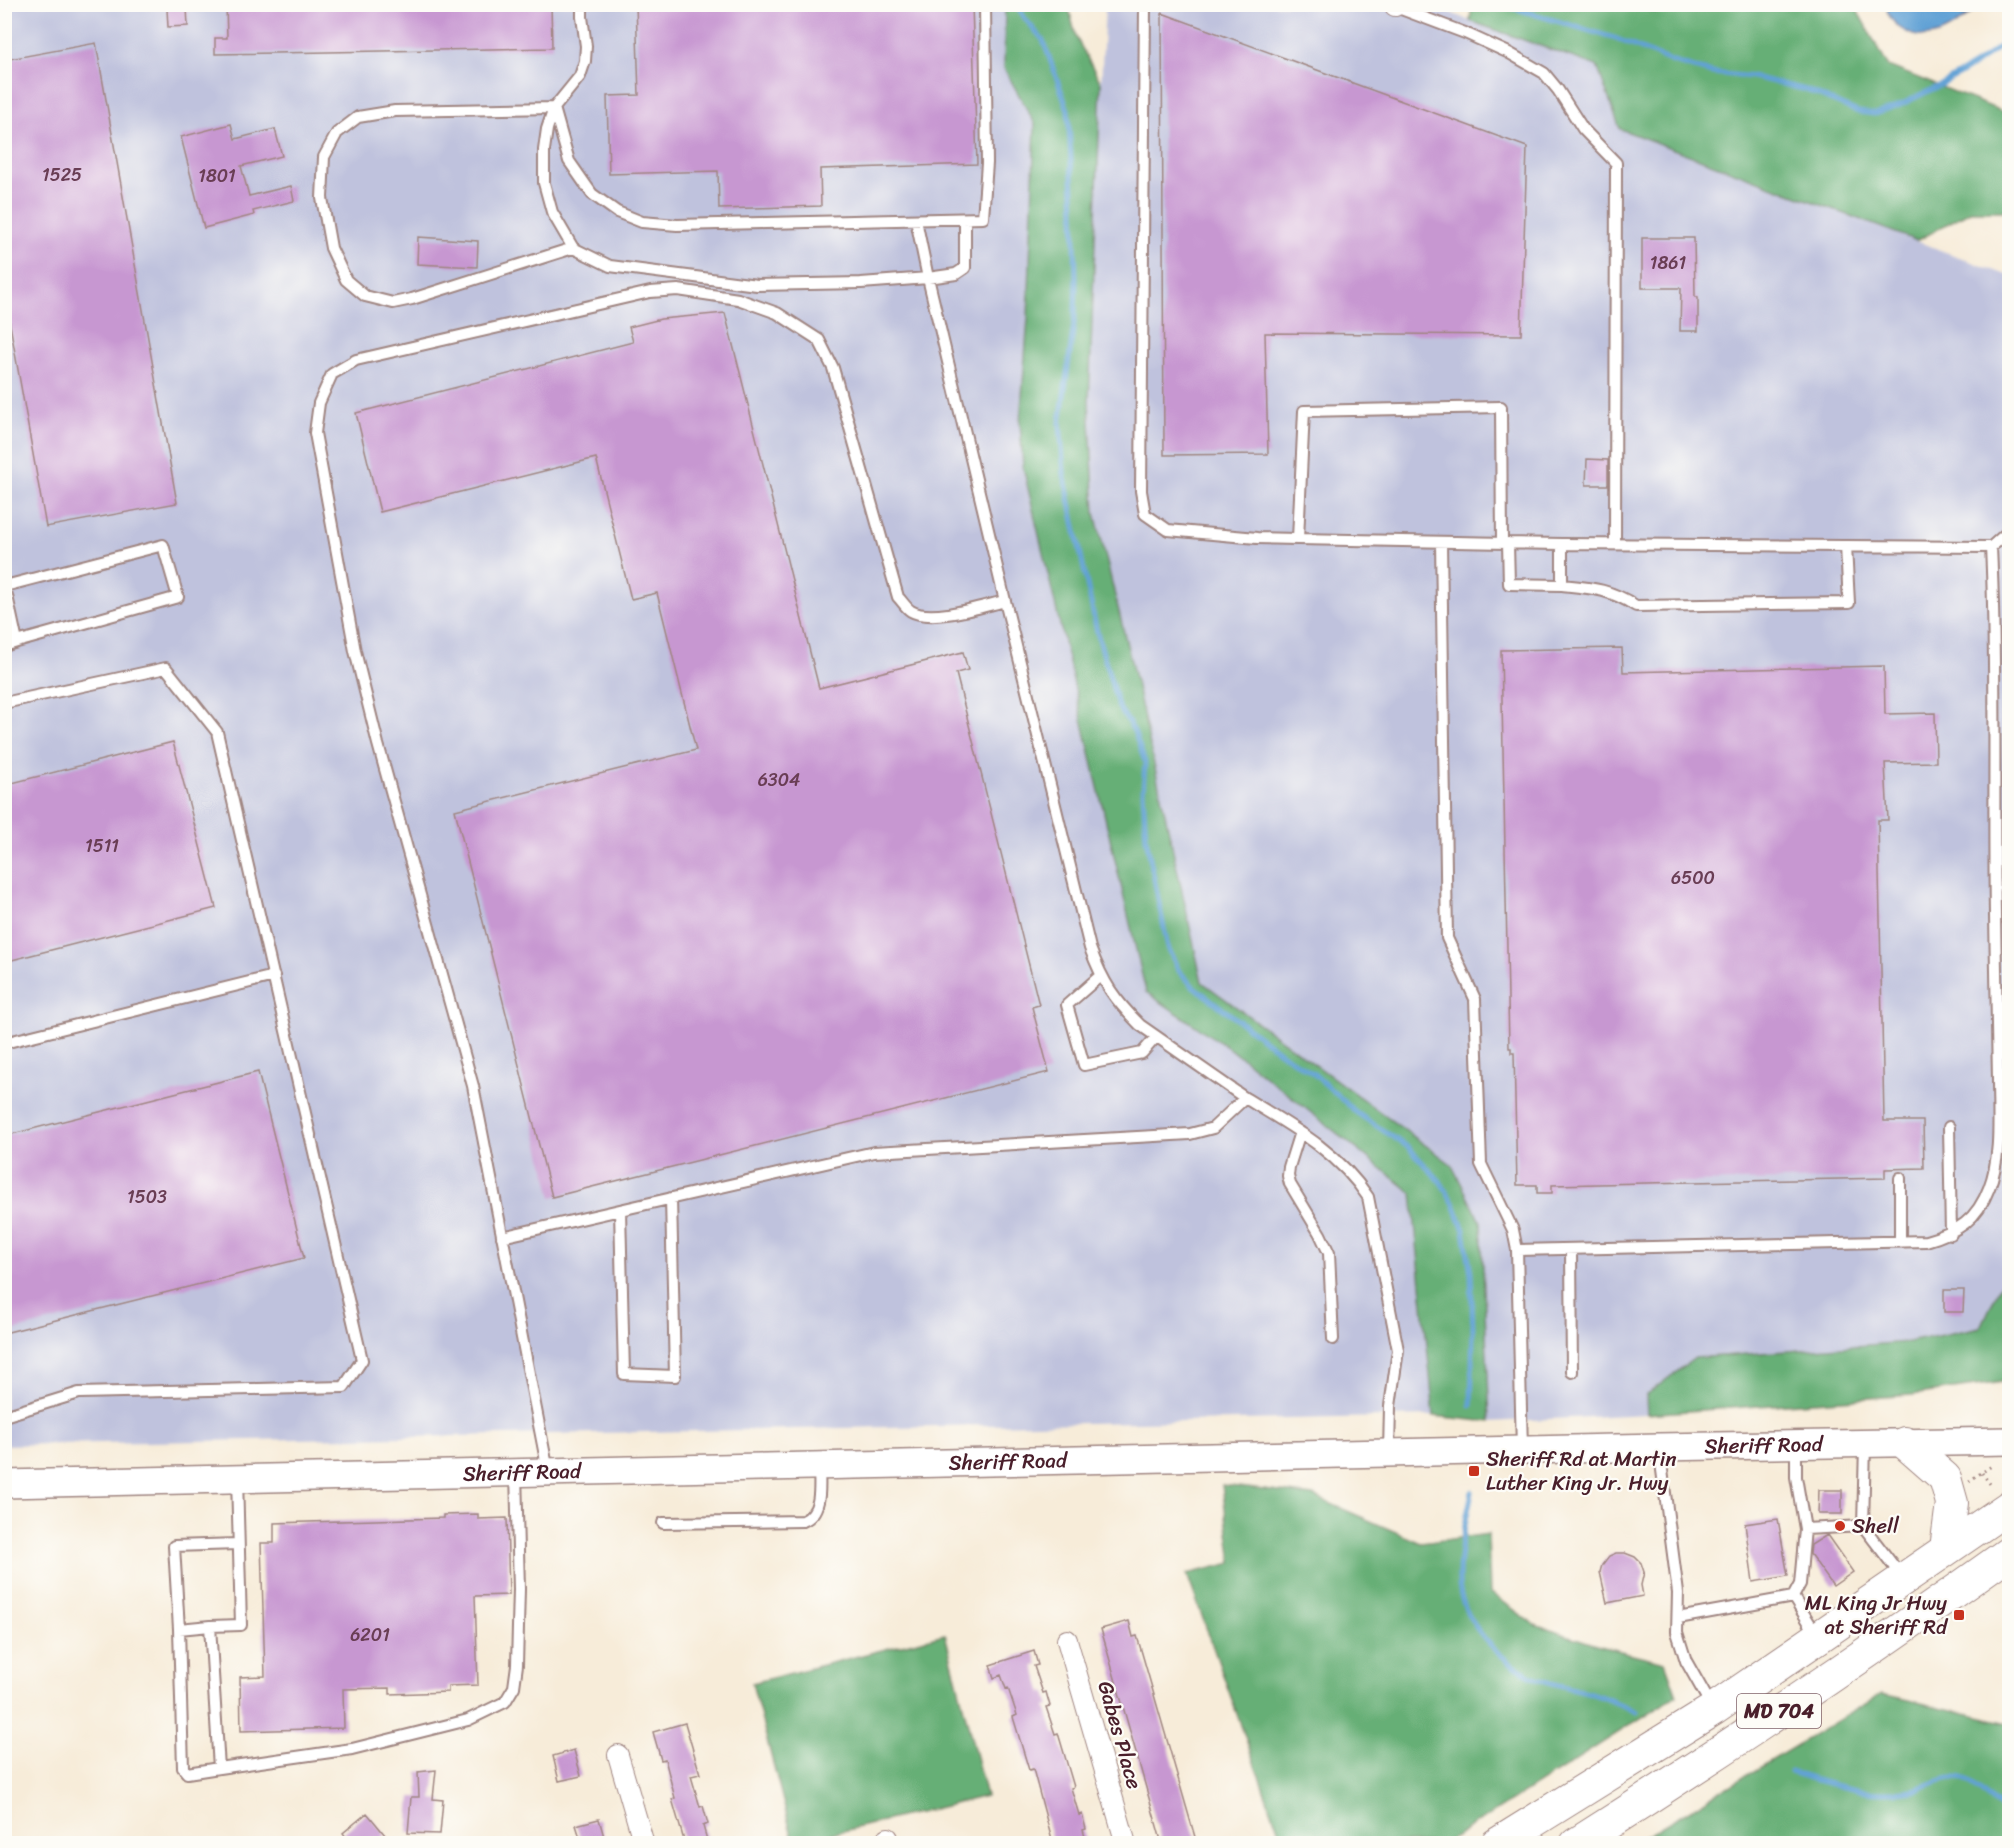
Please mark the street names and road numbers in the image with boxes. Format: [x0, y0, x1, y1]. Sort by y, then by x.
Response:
street label: Sheriff Road [1704, 1425, 1825, 1465]
street label: Sheriff Road [948, 1441, 1069, 1482]
street label: Sheriff Road [462, 1452, 583, 1493]
street label: Gabes Place [1086, 1676, 1154, 1794]
road number: MD 704 [1737, 1694, 1821, 1728]

